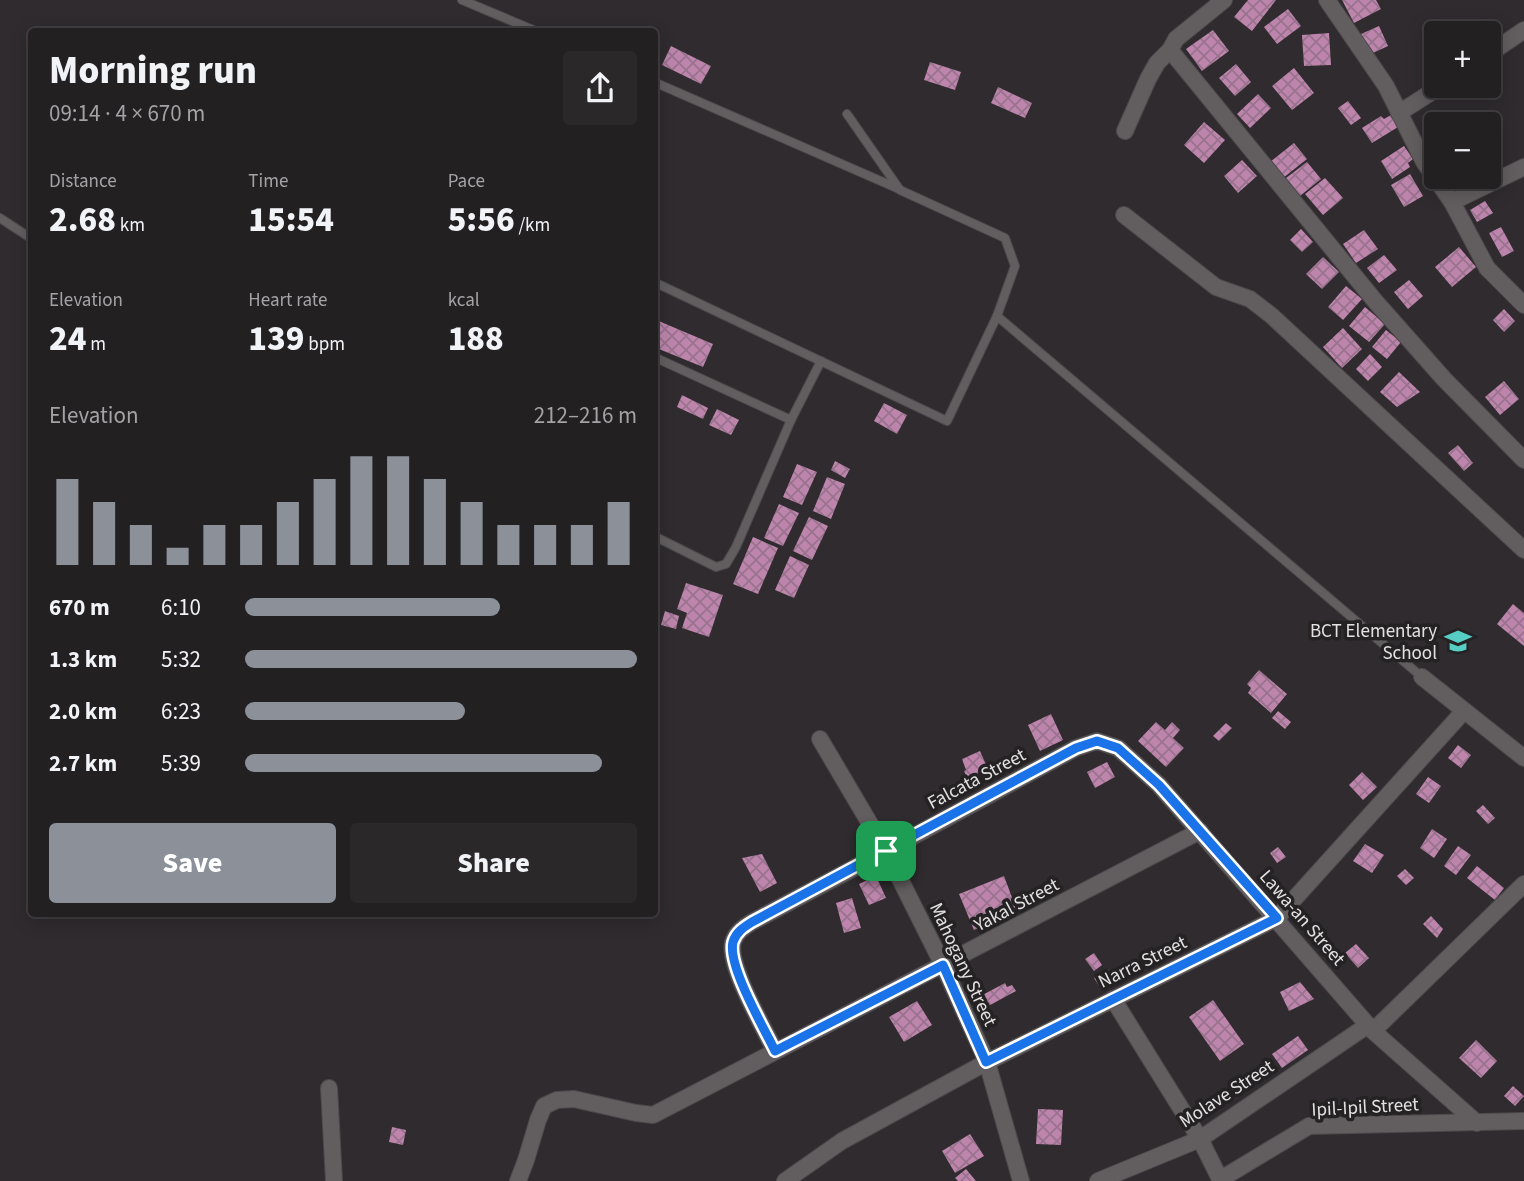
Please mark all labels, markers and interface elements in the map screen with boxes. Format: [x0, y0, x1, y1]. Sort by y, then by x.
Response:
map controls [1424, 21, 1501, 189]
button: + [1424, 21, 1501, 98]
text: Morning run [49, 44, 257, 98]
button: share [563, 51, 637, 125]
text: 09:14 · 4 × 670 m [49, 97, 205, 130]
button: − [1424, 112, 1501, 189]
text: Distance [49, 168, 117, 195]
text: Time [248, 168, 288, 195]
text: Pace [448, 168, 485, 195]
text: 2.68 [49, 195, 116, 245]
text: 15:54 [248, 195, 334, 245]
text: 5:56 [448, 195, 515, 245]
text: km [116, 212, 145, 239]
text: /km [515, 212, 550, 239]
text: Elevation [49, 287, 123, 314]
text: Heart rate [248, 287, 327, 314]
text: kcal [448, 287, 480, 314]
text: 24 [49, 314, 86, 364]
text: 139 [248, 314, 304, 364]
text: 188 [448, 314, 504, 364]
text: m [86, 331, 106, 358]
text: bpm [304, 331, 345, 358]
text: Elevation [49, 399, 139, 432]
text: 212–216 m [534, 399, 637, 432]
text: 670 m [49, 591, 110, 624]
text: 6:10 [161, 591, 201, 624]
place label: BCT Elementary School [1310, 618, 1437, 667]
school or university icon: BCT Elementary School [1443, 626, 1473, 656]
text: 1.3 km [49, 643, 117, 676]
text: 5:32 [161, 643, 201, 676]
text: 2.0 km [49, 695, 117, 728]
text: 6:23 [161, 695, 201, 728]
street label: Falcata Street [923, 742, 1031, 817]
text: 2.7 km [49, 747, 117, 780]
text: 5:39 [161, 747, 201, 780]
pin [856, 821, 916, 881]
button: Save [49, 823, 336, 903]
button: Share [350, 823, 637, 903]
icon: arrive [867, 832, 905, 870]
street label: Lawa-an Street [1253, 864, 1352, 972]
street label: Yakal Street [969, 871, 1064, 939]
street label: Mahogany Street [922, 898, 1003, 1031]
street label: Narra Street [1094, 929, 1192, 995]
street label: Molave Street [1174, 1053, 1280, 1135]
street label: Ipil-Ipil Street [1311, 1091, 1420, 1124]

